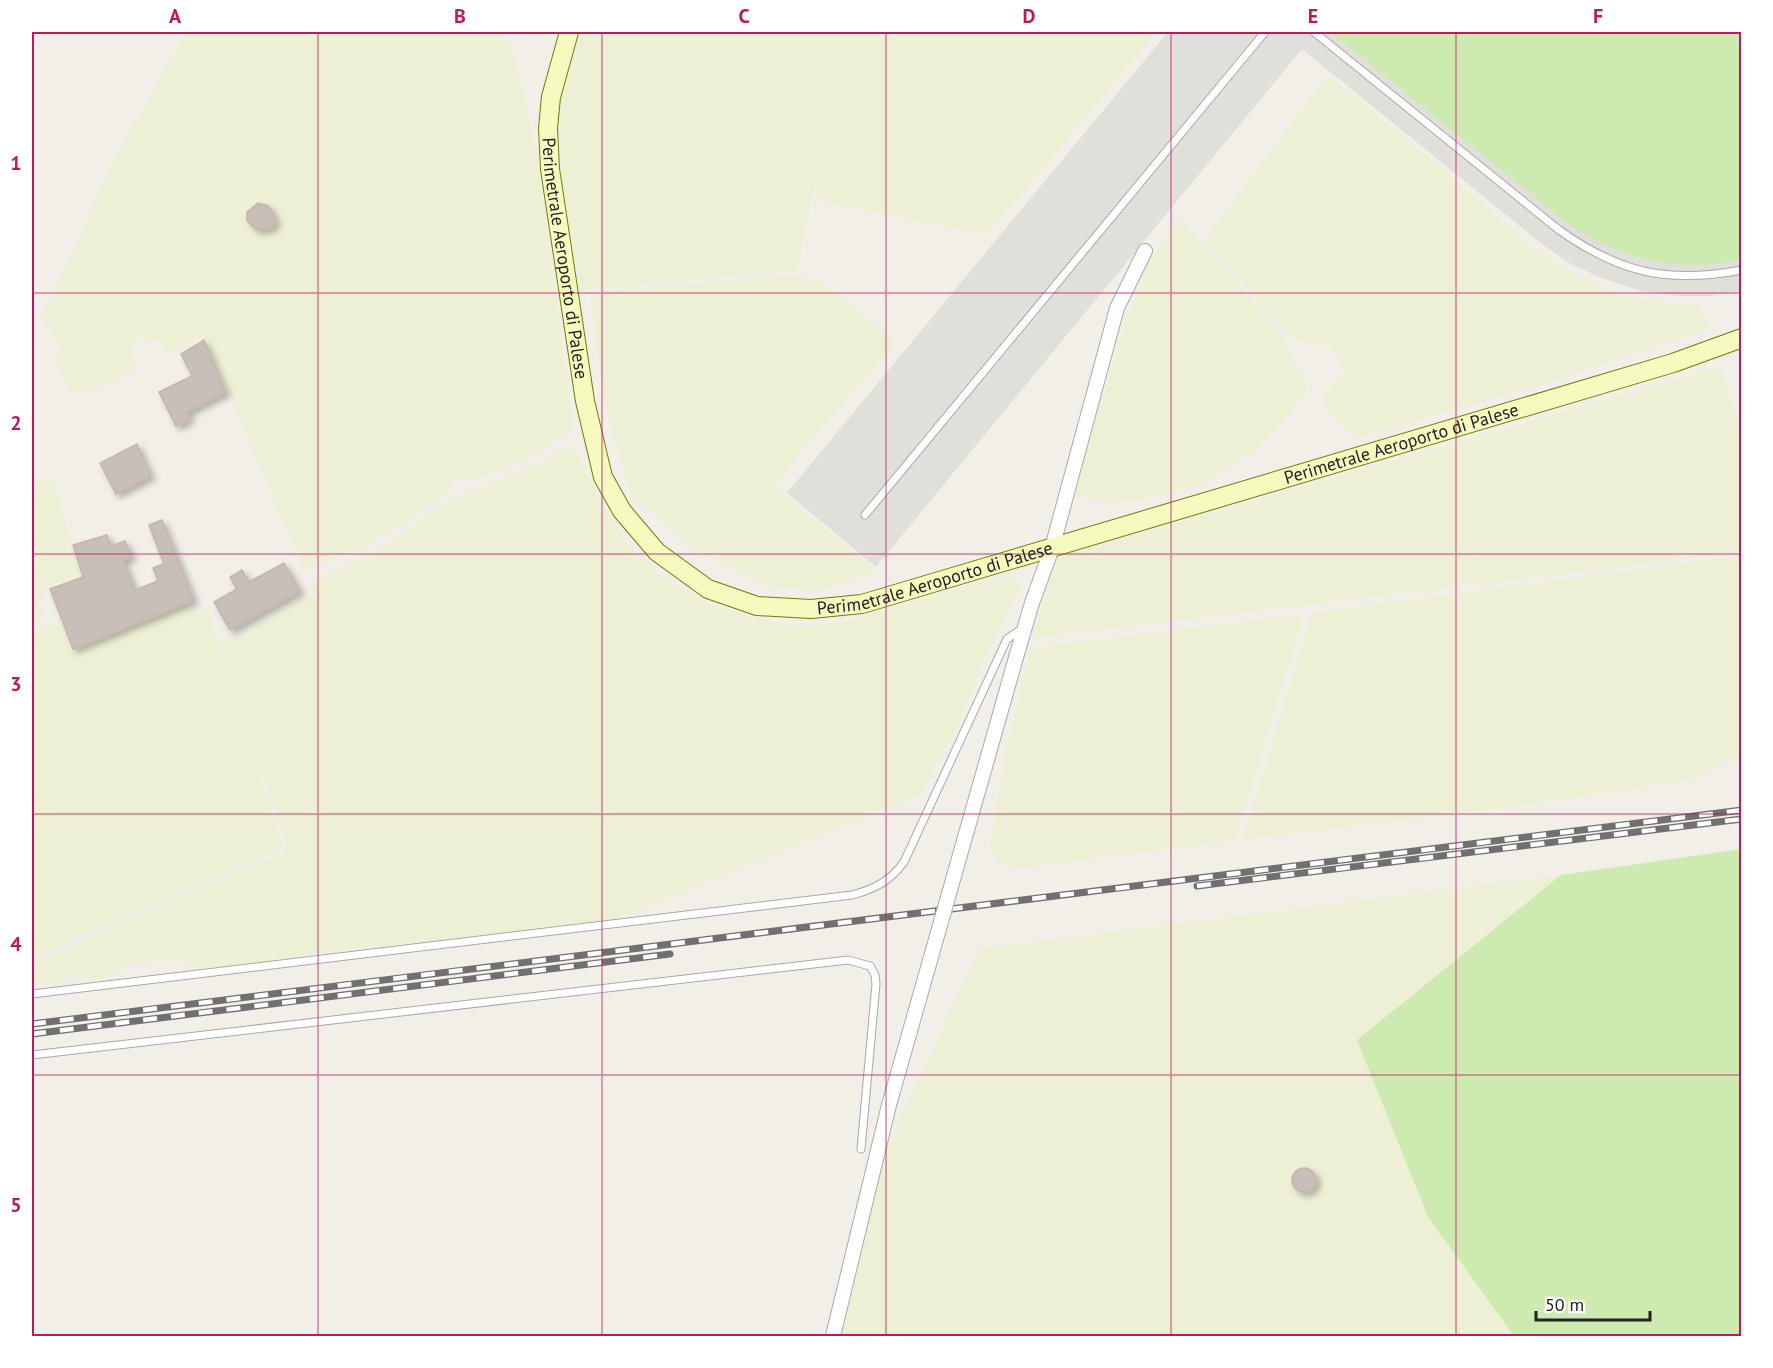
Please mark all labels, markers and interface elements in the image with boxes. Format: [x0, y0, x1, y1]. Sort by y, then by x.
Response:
text: A [169, 3, 182, 29]
text: B [454, 3, 466, 29]
text: C [738, 3, 750, 29]
text: D [1023, 3, 1036, 29]
text: E [1308, 3, 1318, 29]
text: F [1593, 3, 1603, 29]
street label: Perimetrale Aeroporto di Palese [537, 137, 594, 380]
text: 1 [10, 150, 22, 176]
street label: Perimetrale Aeroporto di Palese [1281, 398, 1521, 489]
text: 2 [10, 410, 22, 436]
street label: Perimetrale Aeroporto di Palese [816, 536, 1055, 619]
text: 3 [10, 671, 22, 697]
text: 4 [10, 931, 22, 957]
text: 5 [10, 1192, 22, 1218]
scale bar [1536, 1284, 1650, 1322]
text: 50 m [1545, 1293, 1584, 1316]

